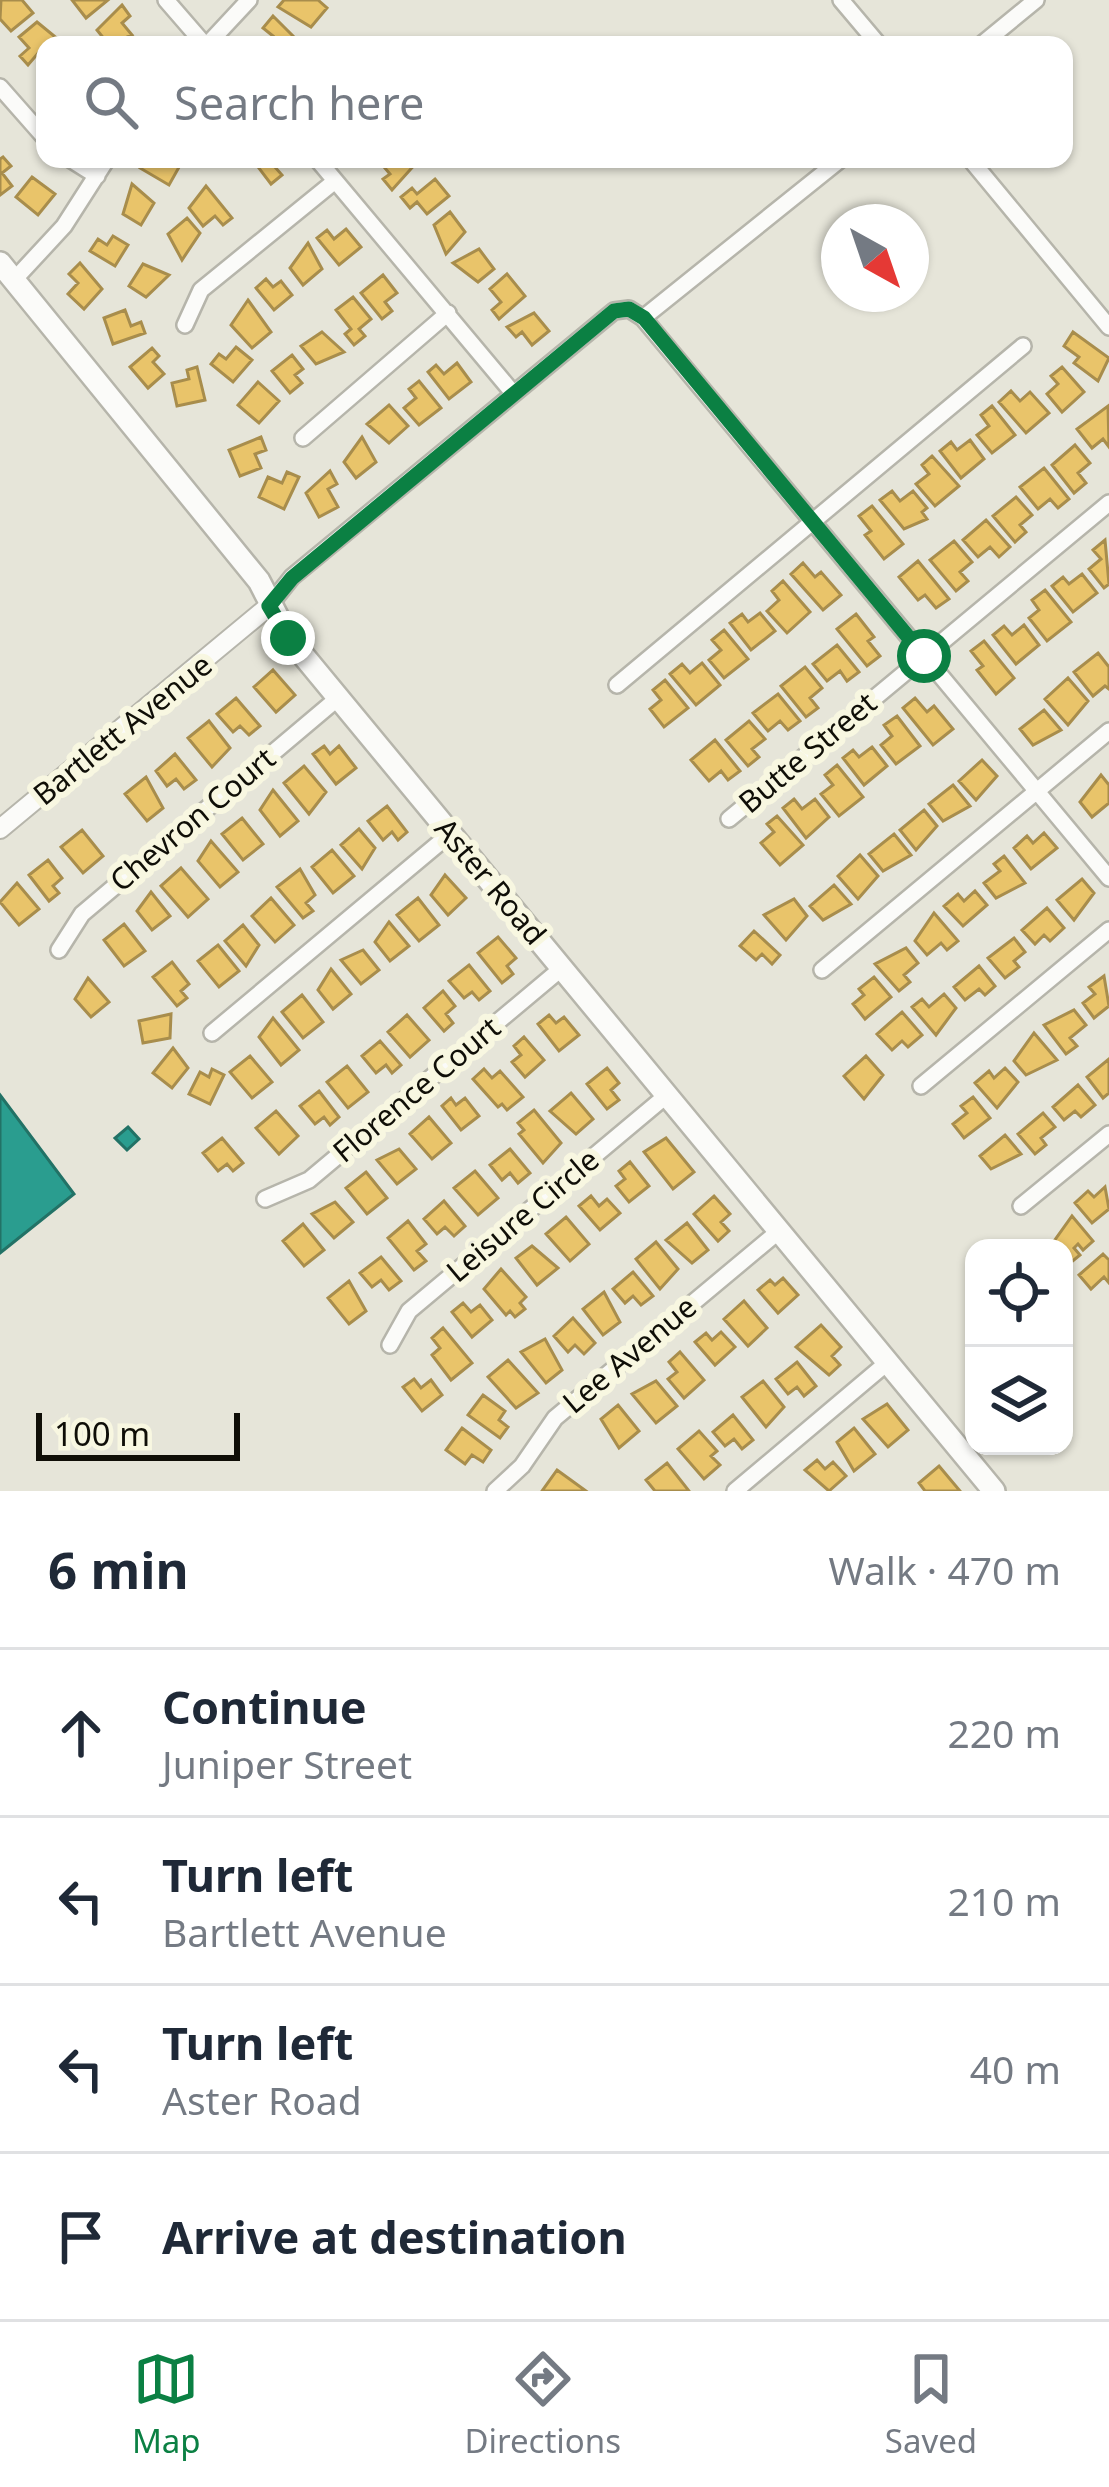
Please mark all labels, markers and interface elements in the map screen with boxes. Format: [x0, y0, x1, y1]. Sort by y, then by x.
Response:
search box [36, 36, 1073, 168]
icon: search [78, 69, 144, 135]
text: Search here [174, 72, 424, 133]
north arrow [821, 204, 929, 312]
route end [261, 611, 315, 665]
route start [897, 629, 951, 683]
street label: Bartlett Avenue [24, 644, 220, 814]
street label: Butte Street [729, 682, 885, 822]
street label: Chevron Court [101, 737, 284, 900]
street label: Aster Road [426, 809, 556, 953]
street label: Florence Court [324, 1007, 509, 1171]
street label: Leisure Circle [437, 1139, 607, 1291]
map controls [965, 1239, 1073, 1455]
button: locate [965, 1239, 1073, 1347]
street label: Lee Avenue [554, 1286, 705, 1422]
button: layers [965, 1347, 1073, 1455]
scale bar [36, 1407, 240, 1460]
text: 100 m [54, 1411, 150, 1456]
text: 6 min [48, 1534, 189, 1604]
text: Walk · 470 m [828, 1543, 1061, 1596]
text: Continue [162, 1676, 367, 1737]
icon: ahead [48, 1700, 114, 1766]
text: 220 m [947, 1706, 1061, 1759]
text: Juniper Street [162, 1737, 412, 1790]
text: Turn left [162, 1844, 353, 1905]
icon: left [48, 1868, 114, 1934]
text: 210 m [947, 1874, 1061, 1927]
text: Bartlett Avenue [162, 1905, 447, 1958]
text: Turn left [162, 2012, 353, 2073]
icon: left [48, 2036, 114, 2102]
text: 40 m [970, 2042, 1061, 2095]
text: Aster Road [162, 2073, 362, 2126]
icon: arrive [48, 2204, 114, 2270]
text: Arrive at destination [162, 2206, 627, 2267]
tab: Map [132, 2346, 201, 2463]
tab: Directions [464, 2346, 621, 2463]
tab: Saved [885, 2346, 977, 2463]

